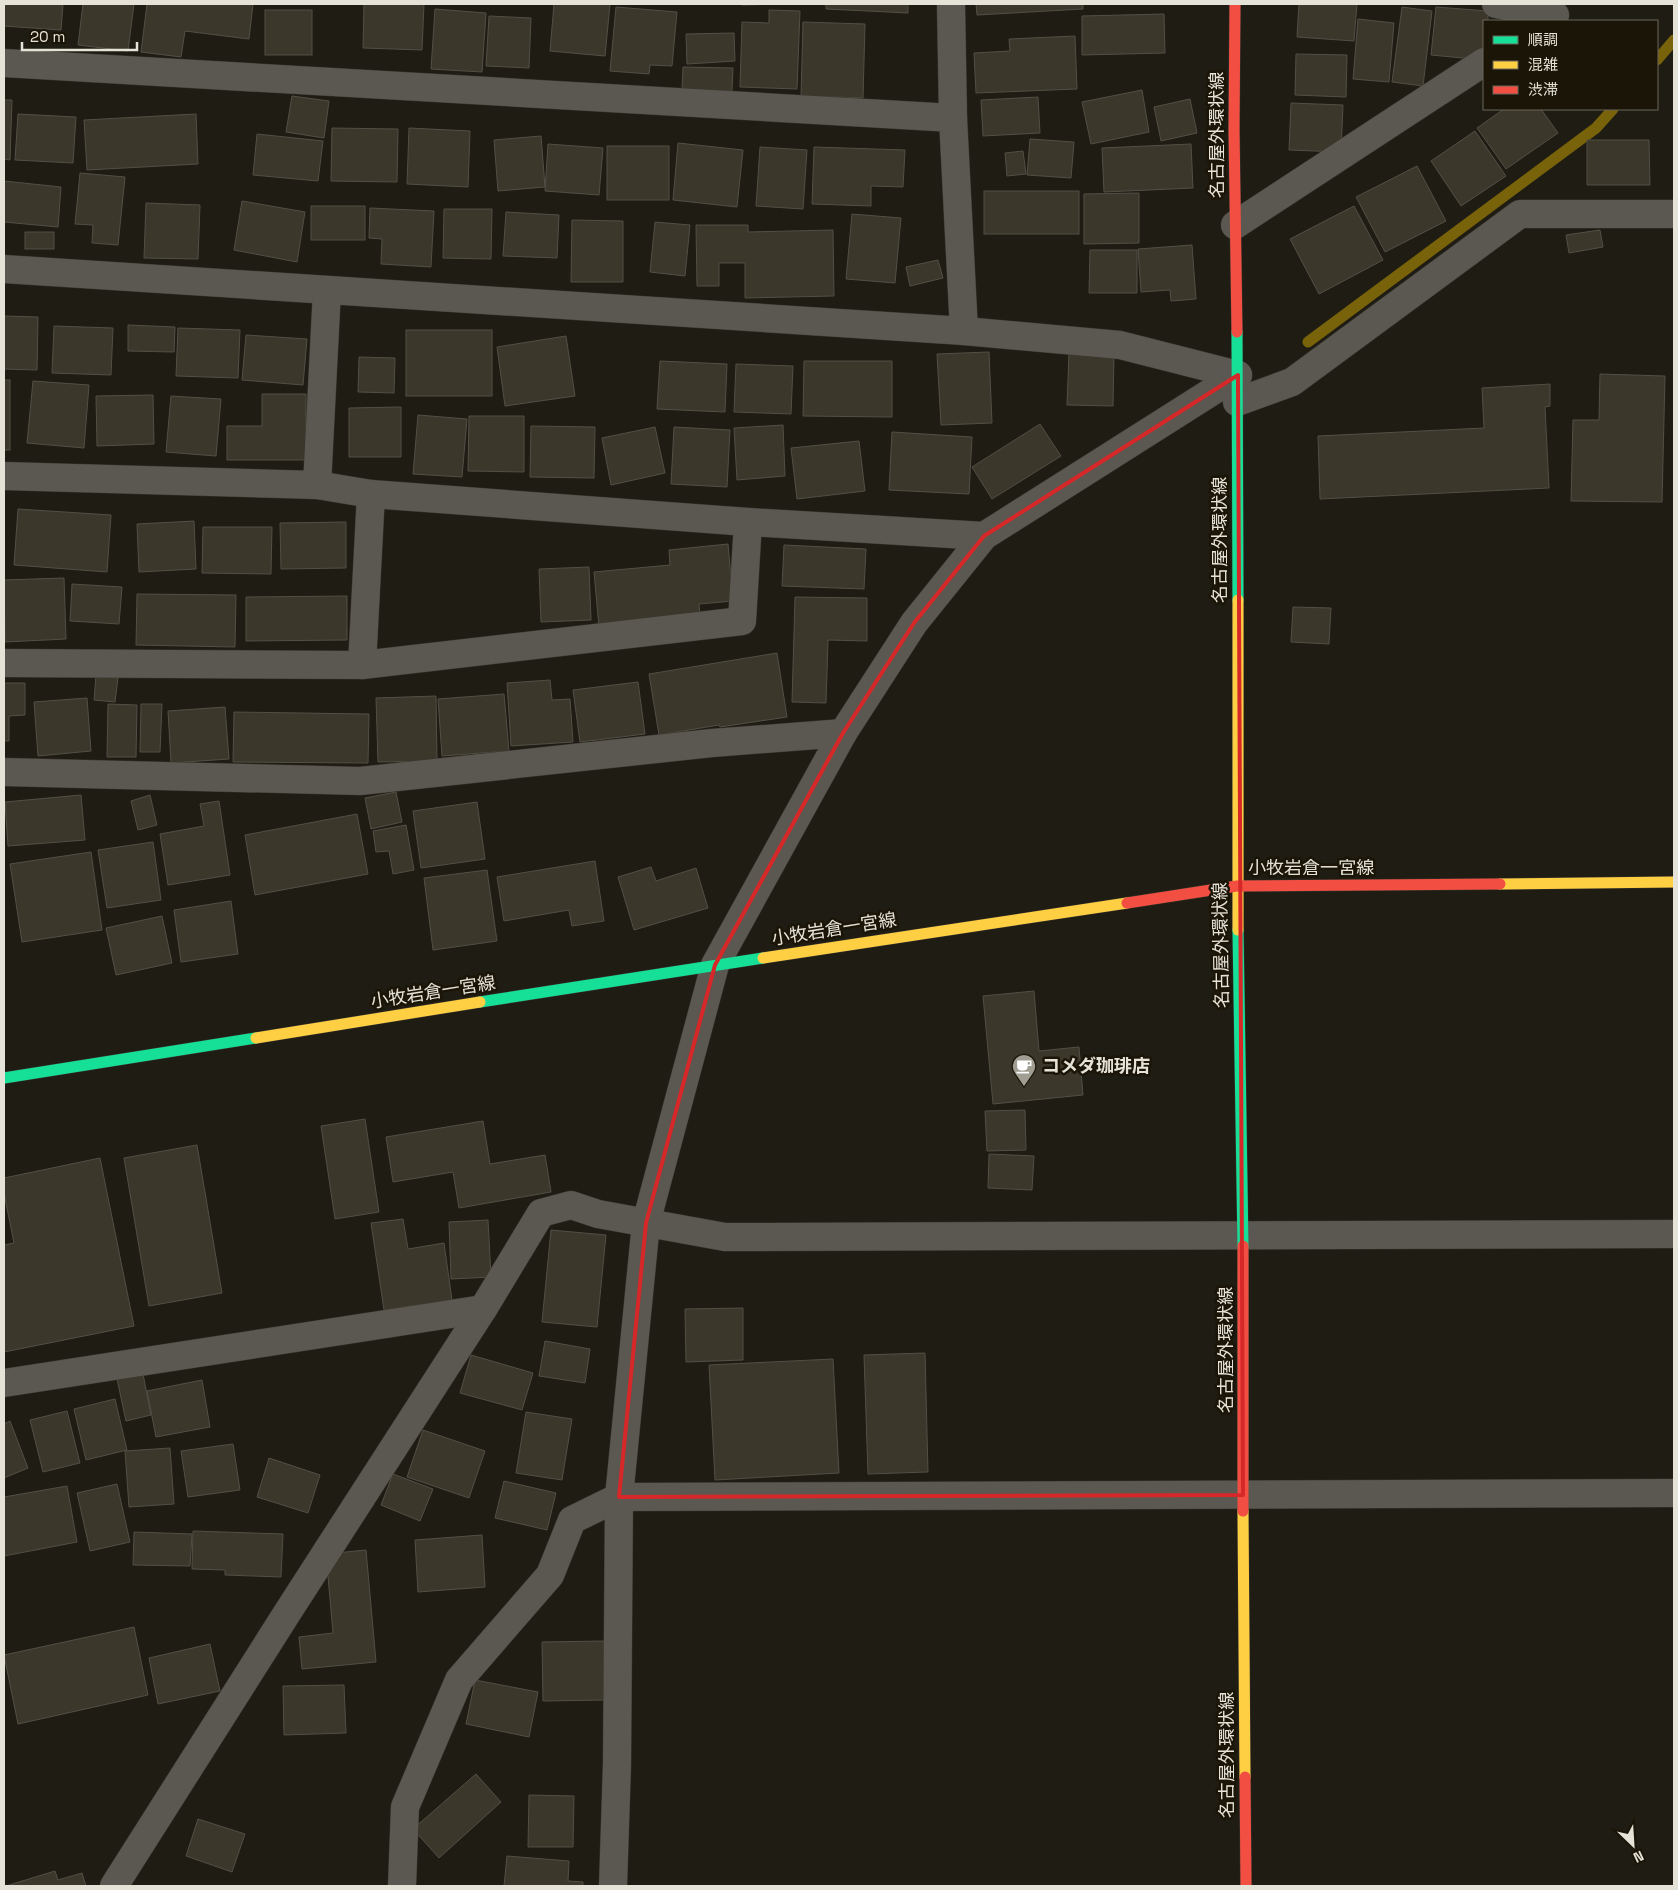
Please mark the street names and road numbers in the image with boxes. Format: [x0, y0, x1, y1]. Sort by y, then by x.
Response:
street label: 名古屋外環状線 [1205, 72, 1228, 198]
street label: 名古屋外環状線 [1208, 477, 1231, 603]
street label: 小牧岩倉一宮線 [1248, 856, 1374, 879]
street label: 名古屋外環状線 [1208, 882, 1233, 1008]
street label: 小牧岩倉一宮線 [770, 907, 898, 950]
street label: 小牧岩倉一宮線 [369, 970, 497, 1013]
street label: 名古屋外環状線 [1214, 1287, 1237, 1413]
street label: 名古屋外環状線 [1215, 1692, 1238, 1818]

